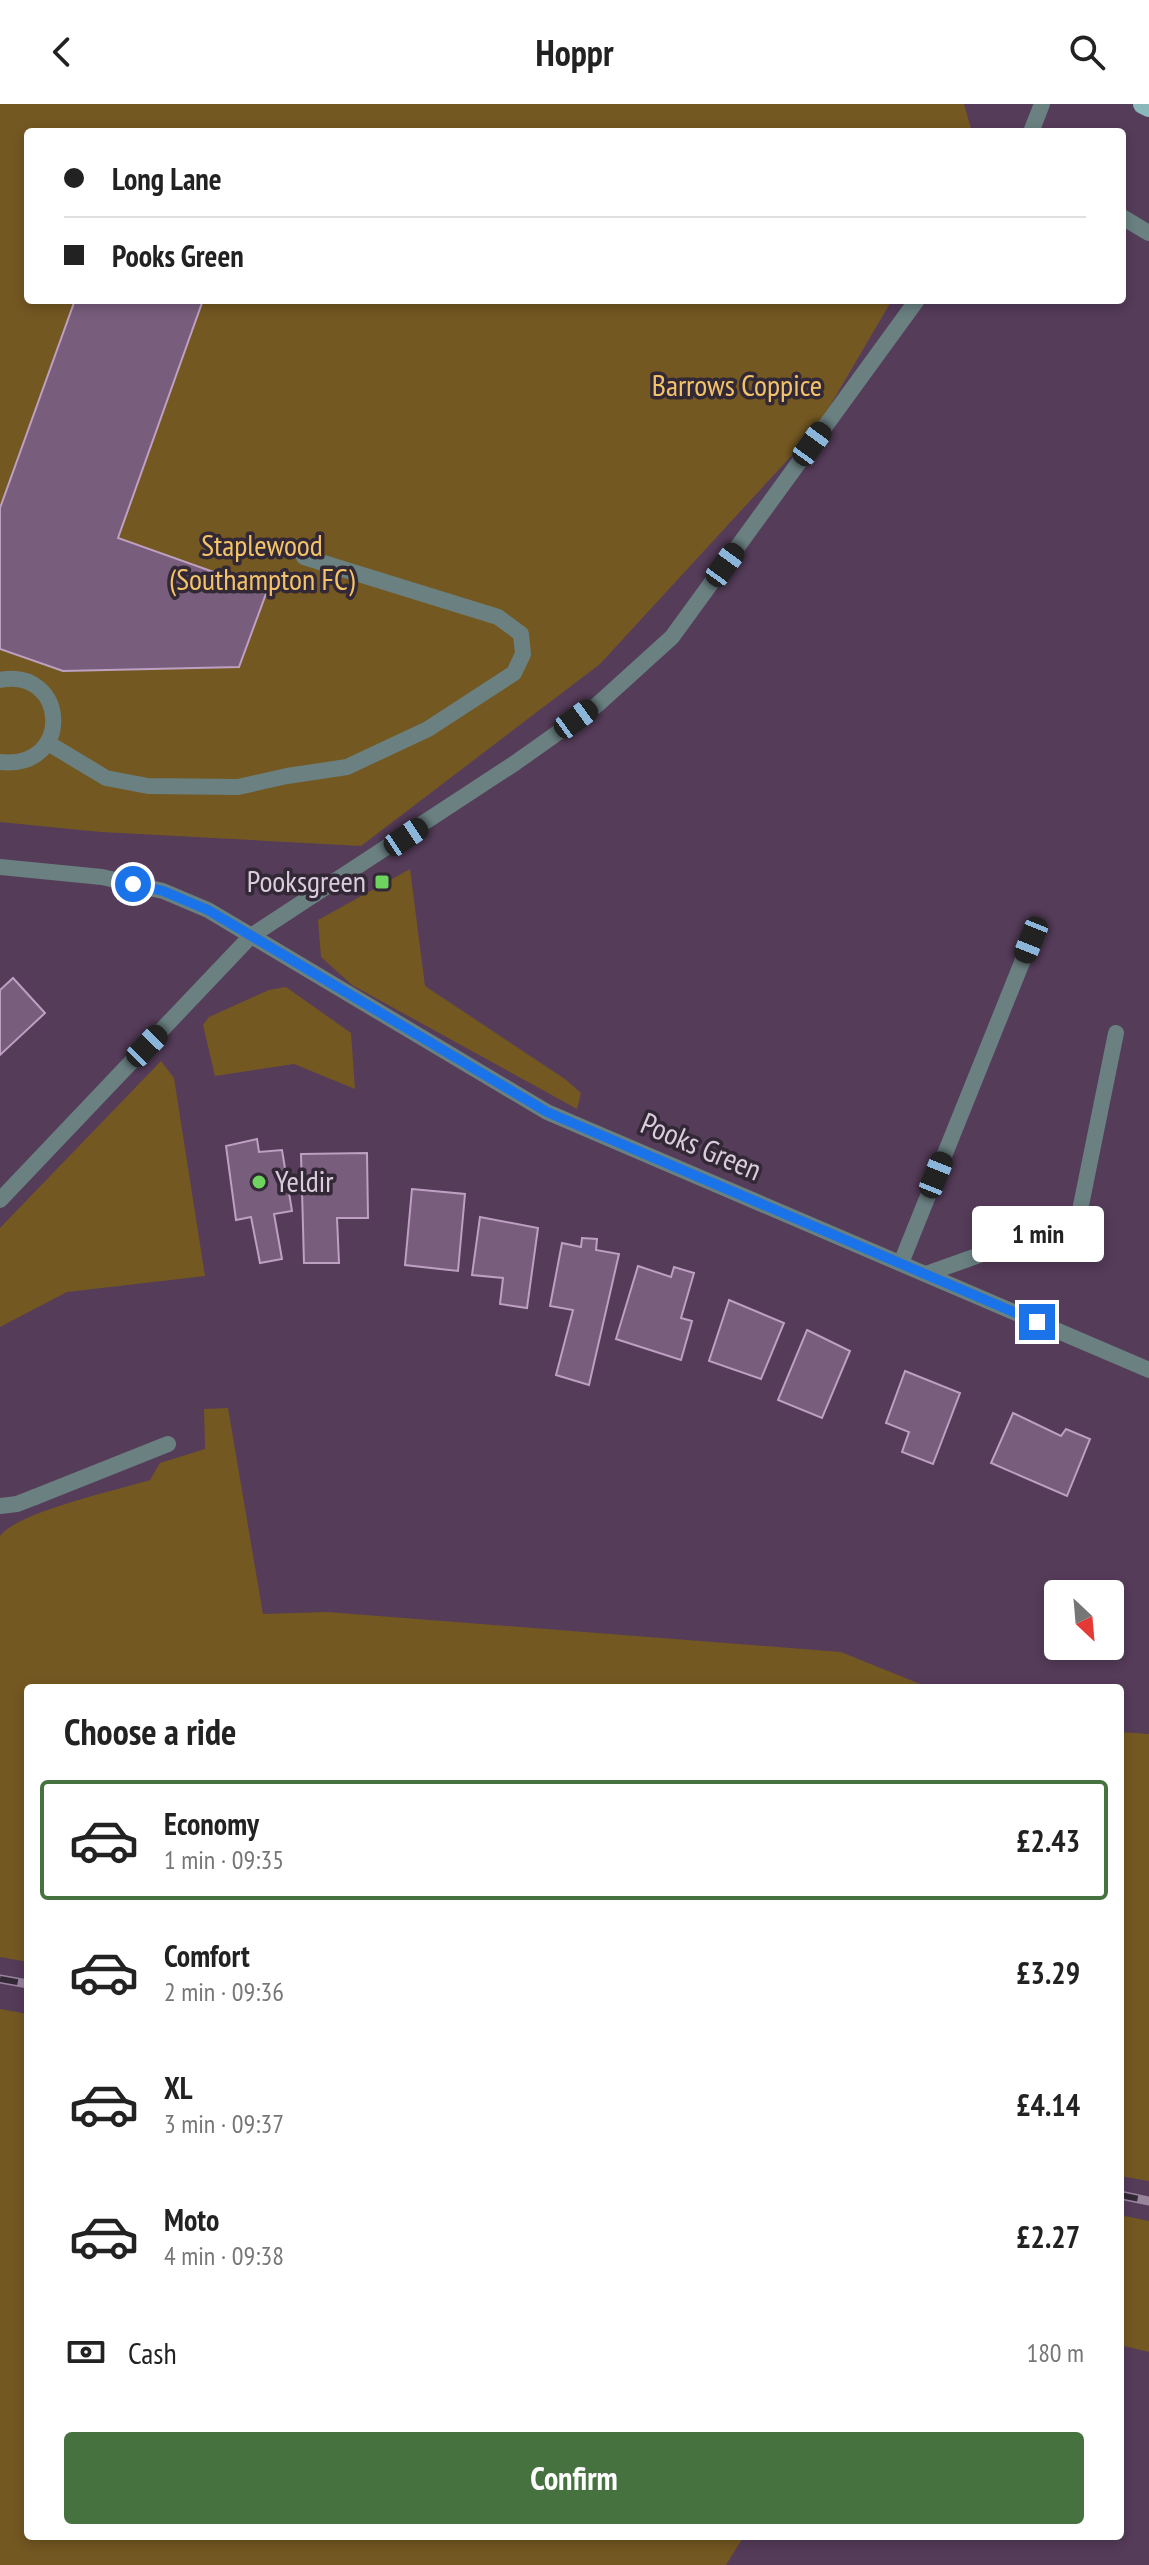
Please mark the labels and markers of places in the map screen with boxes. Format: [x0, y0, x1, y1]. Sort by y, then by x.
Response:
place label: Pooksgreen [247, 861, 366, 900]
marker: Pooksgreen [373, 873, 391, 891]
place label: Yeldir [275, 1161, 334, 1200]
marker: Yeldir [250, 1173, 268, 1191]

